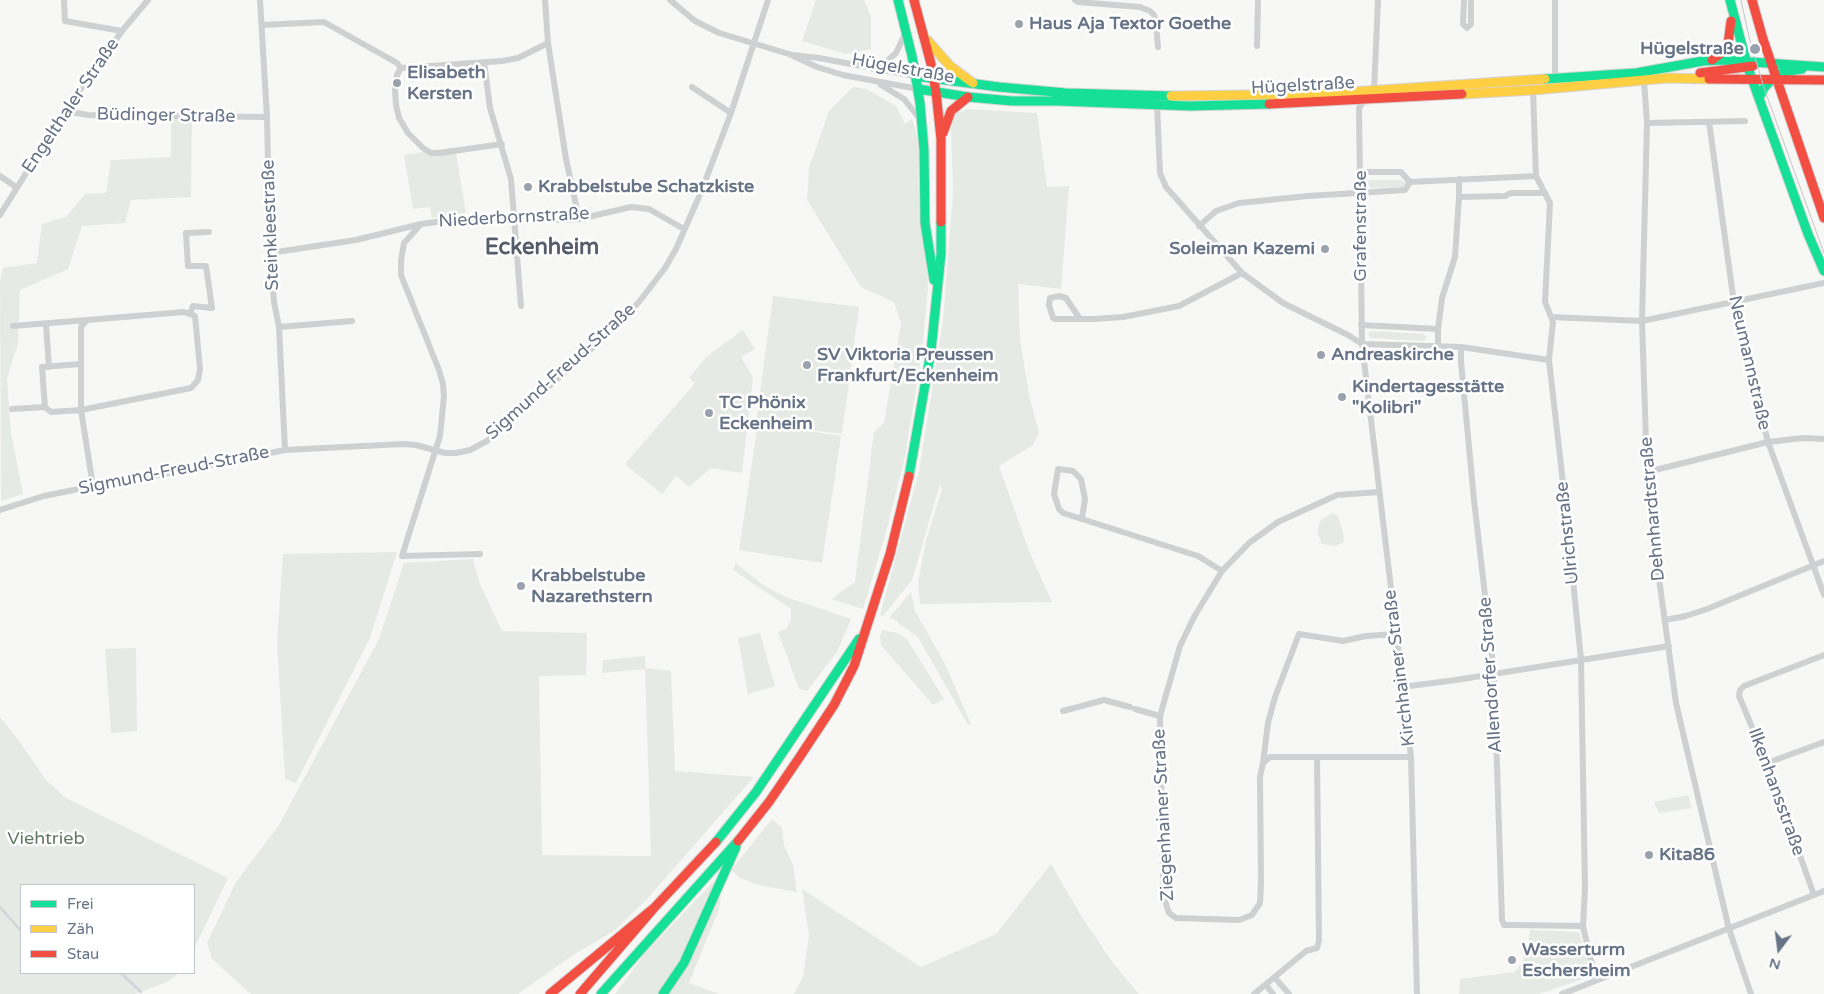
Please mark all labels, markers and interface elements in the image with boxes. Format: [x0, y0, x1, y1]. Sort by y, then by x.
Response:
place label: Haus Aja Textor Goethe [1029, 13, 1231, 35]
marker: Haus Aja Textor Goethe [1013, 18, 1025, 30]
street label: Engelthaler Straße [18, 34, 124, 178]
place label: Hügelstraße [1640, 38, 1744, 60]
marker: Hügelstraße [1748, 42, 1762, 56]
street label: Hügelstraße [850, 49, 956, 89]
place label: Elisabeth Kersten [407, 62, 486, 104]
street label: Hügelstraße [1251, 72, 1355, 100]
marker: Elisabeth Kersten [391, 77, 403, 89]
street label: Büdinger Straße [96, 104, 236, 128]
street label: Steinkleestraße [258, 159, 284, 291]
street label: Grafenstraße [1350, 170, 1372, 282]
place label: Krabbelstube Schatzkiste [538, 176, 754, 198]
marker: Krabbelstube Schatzkiste [522, 181, 534, 193]
street label: Niederbornstraße [438, 203, 590, 233]
district label: Eckenheim [485, 235, 599, 261]
place label: Soleiman Kazemi [1169, 238, 1315, 260]
marker: Soleiman Kazemi [1319, 243, 1331, 255]
street label: Neumannstraße [1723, 294, 1775, 432]
street label: Sigmund-Freud-Straße [482, 299, 640, 445]
place label: SV Viktoria Preussen Frankfurt/Eckenheim [817, 344, 999, 386]
place label: Andreaskirche [1331, 344, 1454, 366]
marker: Andreaskirche [1315, 349, 1327, 361]
marker: SV Viktoria Preussen Frankfurt/Eckenheim [801, 359, 813, 371]
place label: Kindertagesstätte "Kolibri" [1352, 376, 1504, 418]
marker: Kindertagesstätte "Kolibri" [1336, 391, 1348, 403]
place label: TC Phönix Eckenheim [719, 392, 813, 434]
marker: TC Phönix Eckenheim [703, 407, 715, 419]
street label: Dehnhardtstraße [1636, 436, 1670, 582]
street label: Sigmund-Freud-Straße [77, 442, 271, 500]
street label: Ulrichstraße [1552, 480, 1584, 586]
place label: Krabbelstube Nazarethstern [531, 565, 653, 608]
marker: Krabbelstube Nazarethstern [515, 580, 527, 592]
street label: Kirchhainer Straße [1380, 588, 1420, 748]
street label: Allendorfer Straße [1475, 596, 1507, 754]
street label: Ilkenhansstraße [1743, 725, 1809, 859]
street label: Ziegenhainer Straße [1149, 728, 1179, 902]
park label: Viehtrieb [7, 828, 85, 850]
place label: Kita86 [1659, 844, 1715, 866]
marker: Kita86 [1643, 849, 1655, 861]
legend [20, 884, 195, 974]
text: Frei [67, 895, 93, 913]
text: Zäh [67, 920, 94, 938]
north arrow [1754, 924, 1804, 974]
place label: Wasserturm Eschersheim [1522, 939, 1630, 982]
text: Stau [67, 945, 99, 963]
marker: Wasserturm Eschersheim [1506, 954, 1518, 966]
text: N [1767, 954, 1783, 974]

